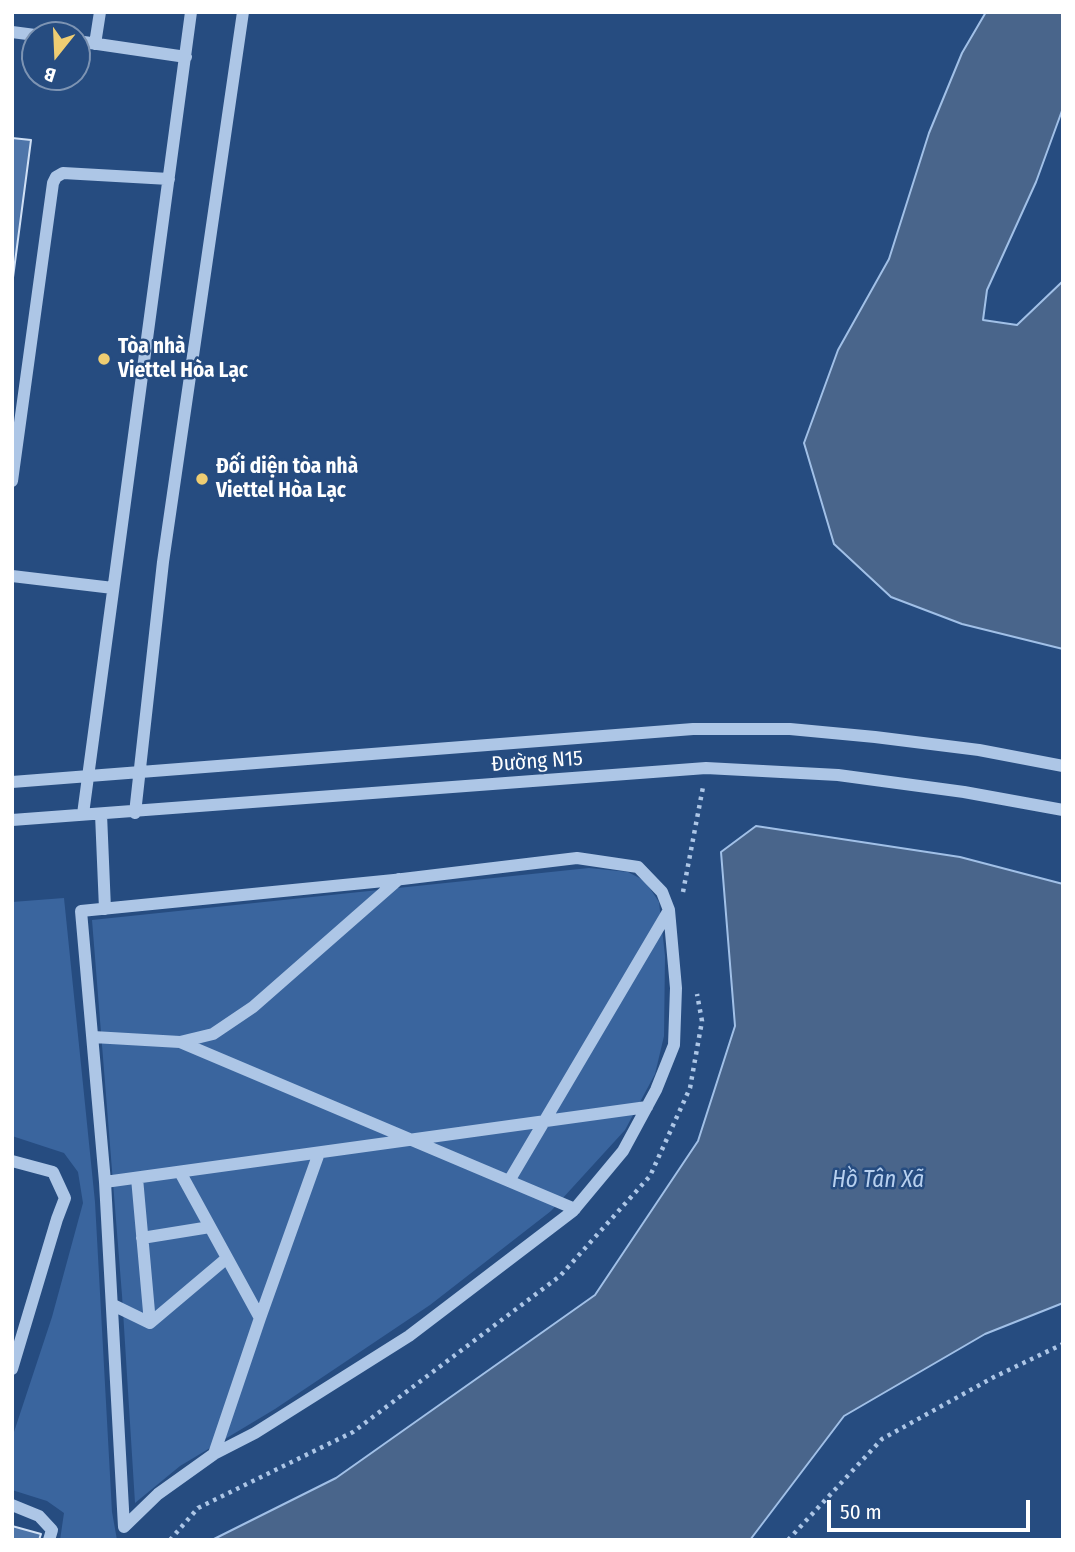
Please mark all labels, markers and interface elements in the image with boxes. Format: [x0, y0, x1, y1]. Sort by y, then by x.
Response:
north arrow [21, 21, 91, 91]
text: B [41, 62, 59, 87]
place label: Tòa nhà Viettel Hòa Lạc [118, 334, 248, 384]
marker: Tòa nhà Viettel Hòa Lạc [96, 351, 112, 367]
place label: Đối diện tòa nhà Viettel Hòa Lạc [216, 454, 358, 504]
marker: Đối diện tòa nhà Viettel Hòa Lạc [194, 471, 210, 487]
street label: Đường N15 [491, 746, 583, 778]
water label: Hồ Tân Xã [832, 1167, 924, 1195]
scale bar [830, 1486, 1033, 1530]
text: 50 m [840, 1499, 882, 1525]

